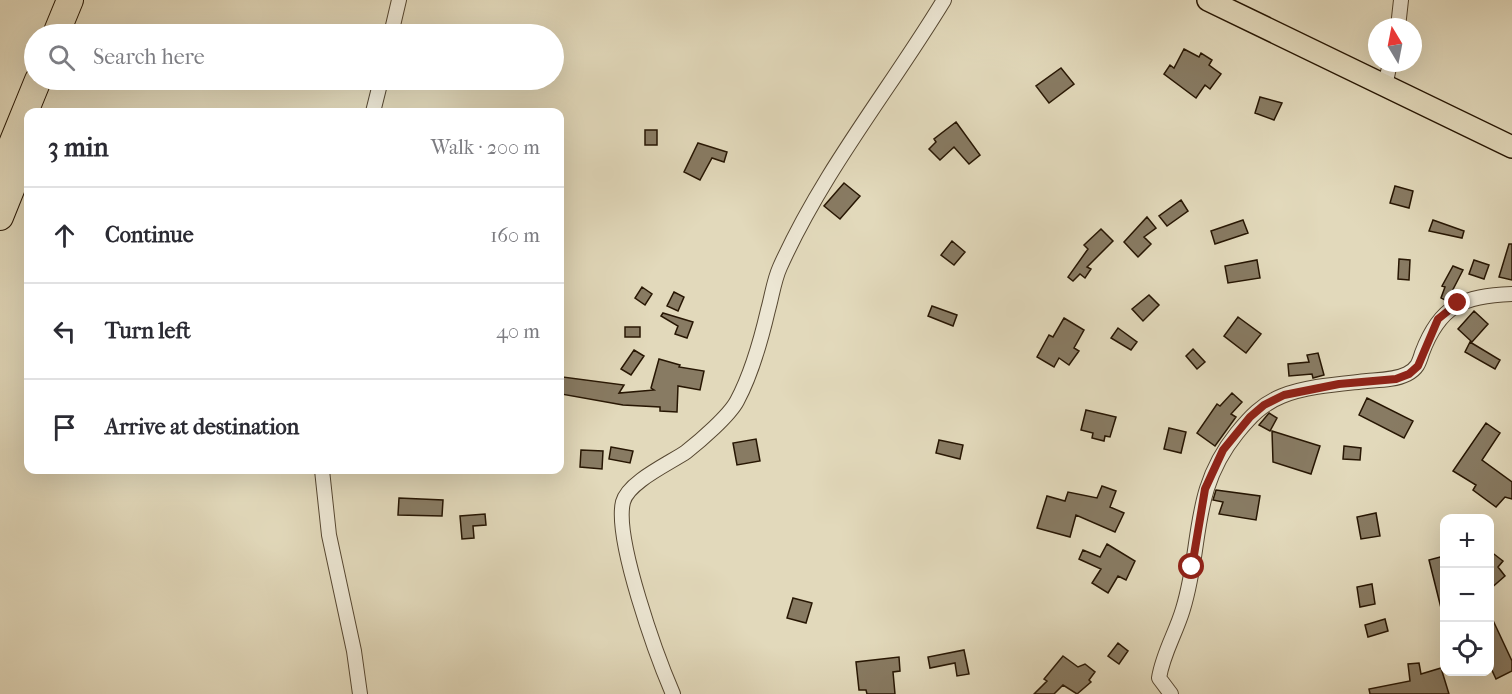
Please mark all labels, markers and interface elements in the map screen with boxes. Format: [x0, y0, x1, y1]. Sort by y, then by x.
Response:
north arrow [1368, 18, 1422, 72]
search box [24, 24, 564, 90]
icon: search [45, 41, 78, 74]
text: Search here [93, 44, 205, 70]
text: 3 min [48, 132, 109, 163]
text: Walk · 200 m [431, 136, 540, 159]
icon: ahead [48, 219, 81, 252]
text: Continue [105, 222, 194, 248]
text: 160 m [490, 224, 540, 247]
route end [1444, 289, 1470, 315]
icon: left [48, 315, 81, 348]
text: Turn left [105, 318, 191, 344]
text: 40 m [496, 320, 540, 343]
icon: arrive [48, 411, 81, 444]
text: Arrive at destination [105, 414, 299, 440]
map controls [1440, 514, 1494, 676]
button: + [1440, 514, 1494, 568]
route start [1178, 553, 1204, 579]
button: − [1440, 568, 1494, 622]
button: locate [1440, 622, 1494, 676]

